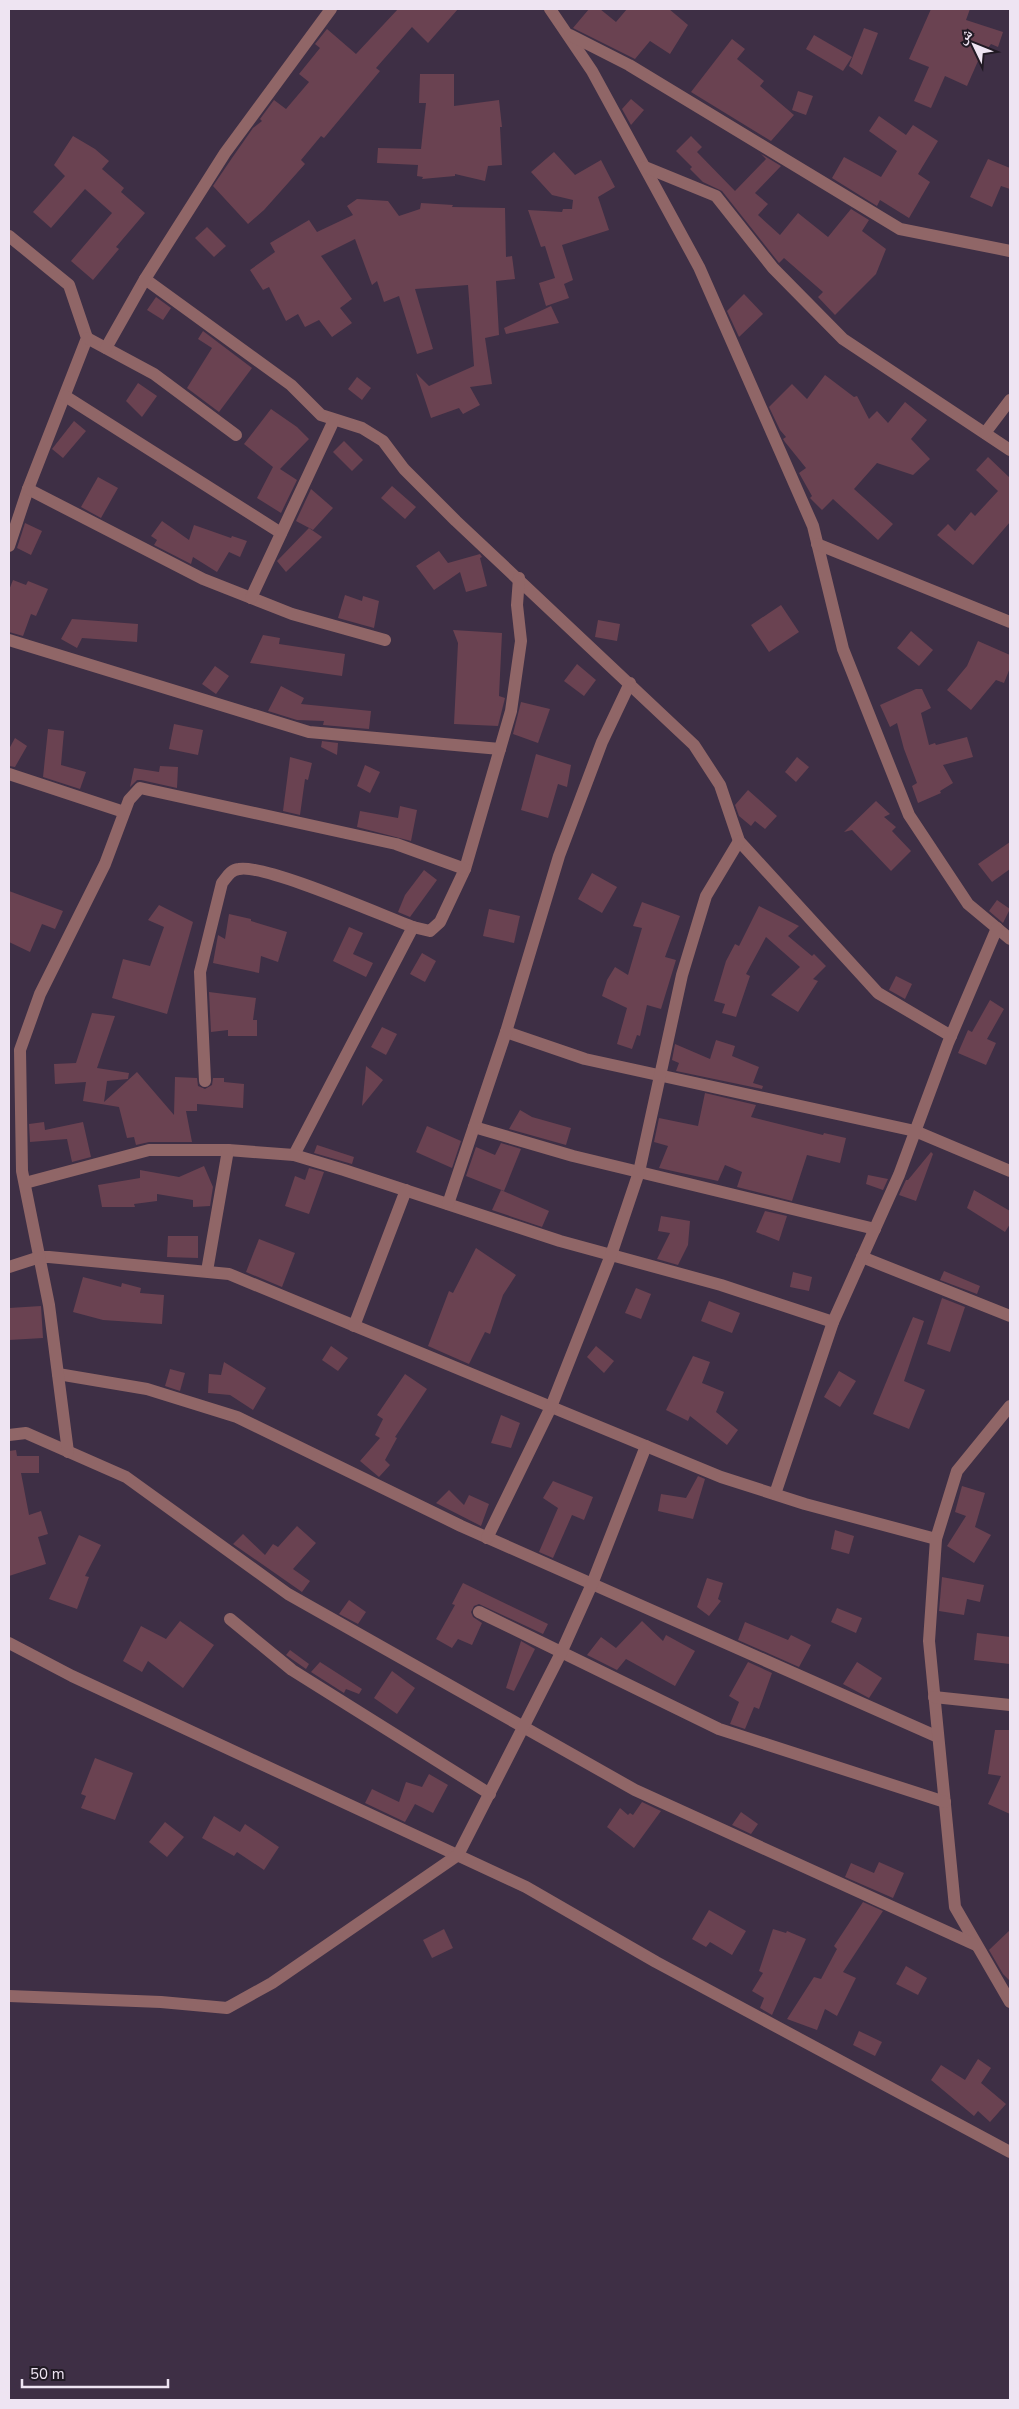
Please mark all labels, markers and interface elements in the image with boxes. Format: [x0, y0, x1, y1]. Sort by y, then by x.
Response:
north arrow [949, 20, 999, 70]
text: ش [953, 24, 977, 48]
scale bar [22, 2356, 169, 2388]
text: 50 m [30, 2364, 65, 2384]

